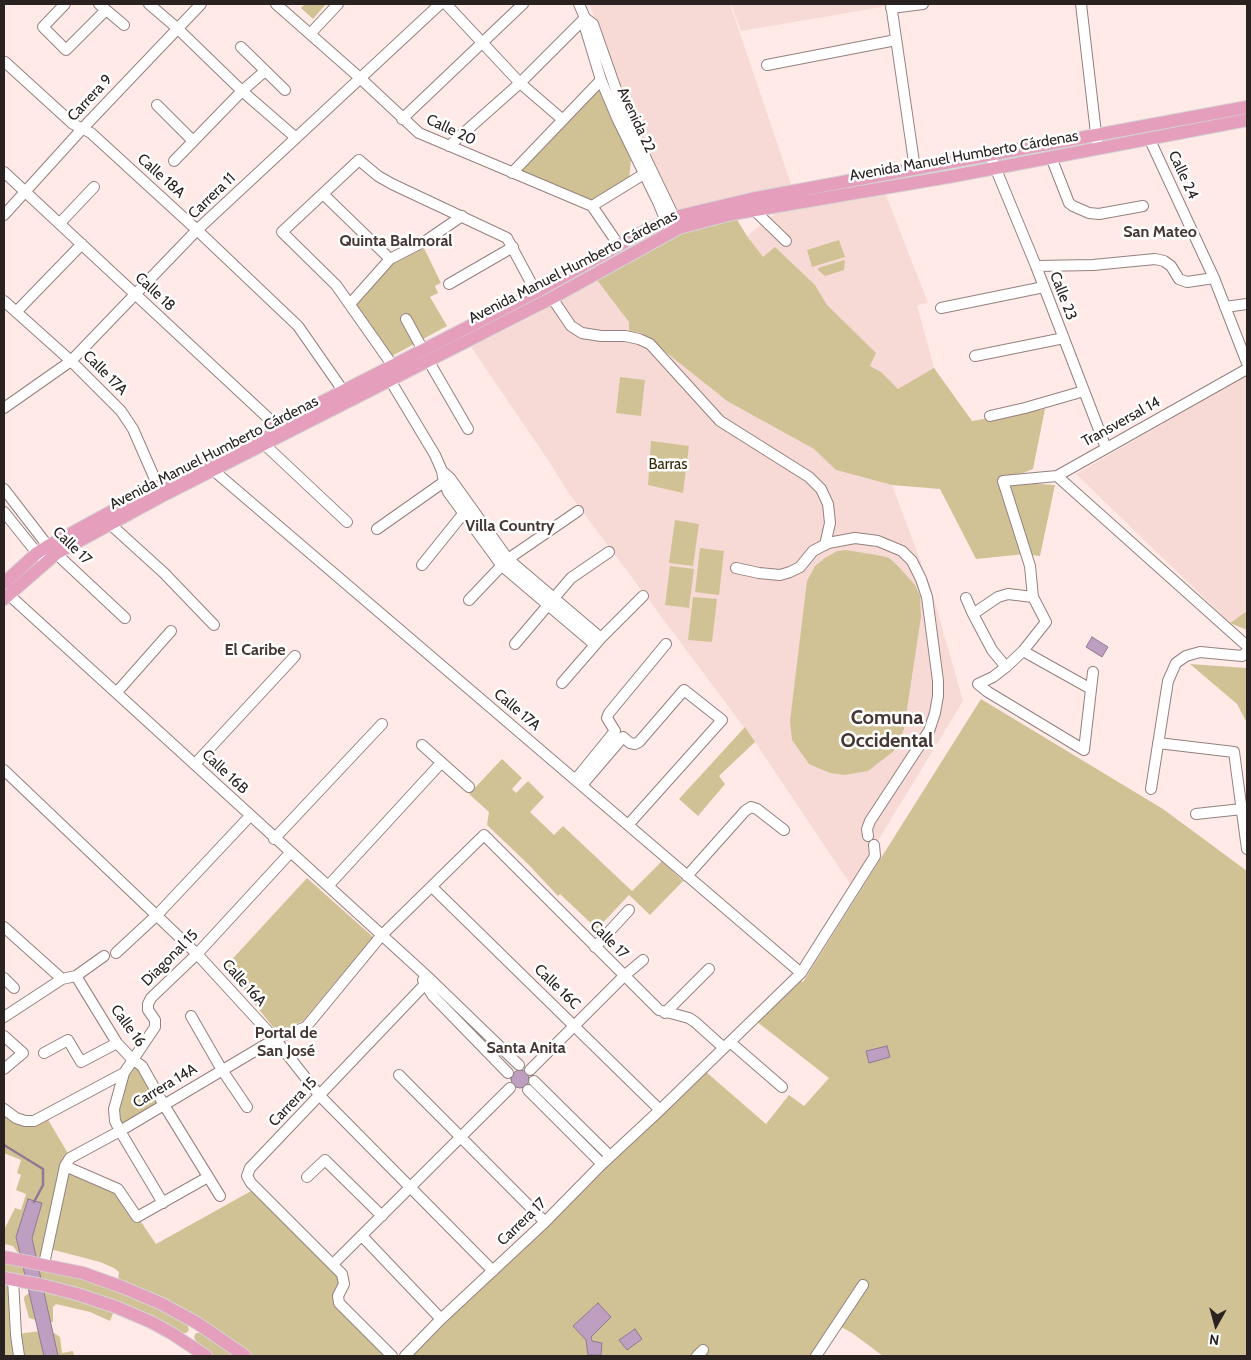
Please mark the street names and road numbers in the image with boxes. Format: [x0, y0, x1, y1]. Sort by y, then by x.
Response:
street label: Carrera 9 [64, 71, 116, 125]
street label: Avenida 22 [613, 85, 659, 155]
street label: Calle 20 [423, 111, 479, 149]
street label: Avenida Manuel Humberto Cárdenas [848, 127, 1080, 185]
street label: Calle 24 [1164, 148, 1202, 202]
street label: Calle 18A [134, 150, 188, 202]
street label: Carrera 11 [185, 169, 239, 223]
street label: Avenida Manuel Humberto Cárdenas [466, 206, 680, 328]
street label: Calle 18 [131, 269, 179, 315]
street label: Calle 23 [1046, 269, 1080, 323]
street label: Calle 17A [79, 347, 131, 399]
street label: Avenida Manuel Humberto Cárdenas [107, 392, 321, 514]
street label: Transversal 14 [1079, 393, 1163, 451]
street label: Calle 17 [49, 523, 95, 569]
street label: Calle 17A [490, 685, 544, 735]
street label: Calle 16B [198, 746, 252, 798]
street label: Calle 17 [586, 917, 632, 963]
street label: Diagonal 15 [138, 926, 202, 990]
street label: Calle 16A [218, 956, 270, 1010]
street label: Calle 16C [530, 961, 584, 1013]
street label: Calle 16 [107, 1001, 149, 1051]
street label: Carrera 14A [130, 1060, 200, 1112]
street label: Carrera 15 [265, 1074, 321, 1130]
street label: Carrera 17 [494, 1194, 550, 1250]

